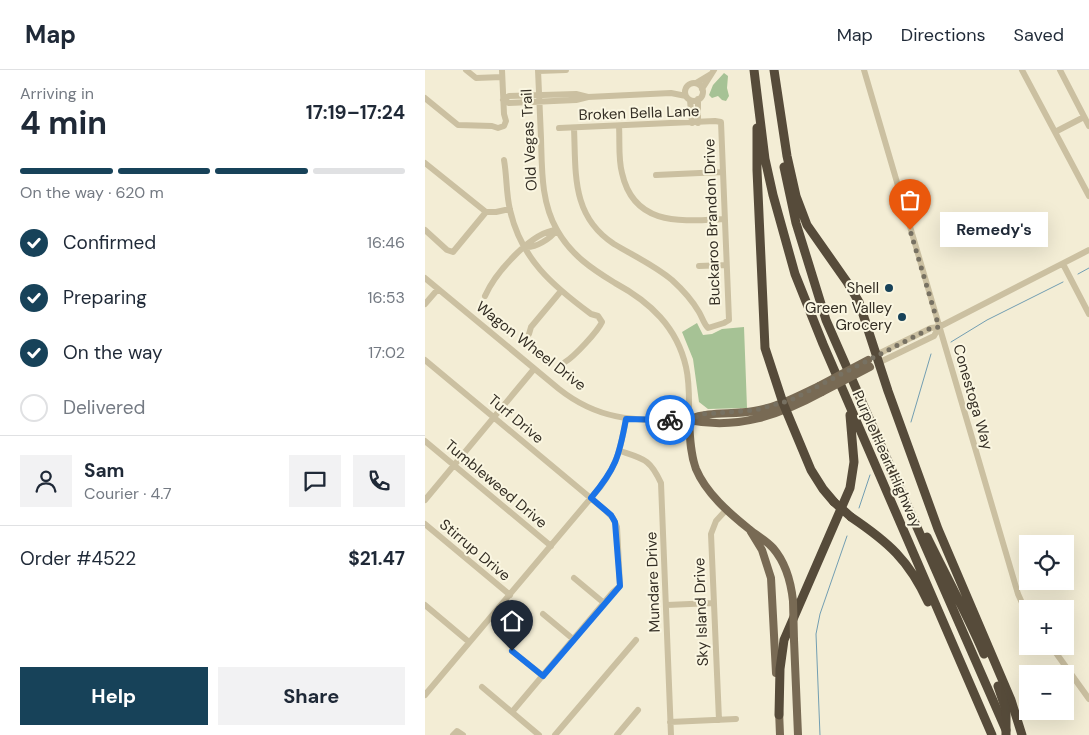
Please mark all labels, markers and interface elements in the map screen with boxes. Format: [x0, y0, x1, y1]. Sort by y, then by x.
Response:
text: Map [25, 19, 76, 50]
text: Map [837, 23, 873, 47]
text: Directions [901, 23, 986, 47]
text: Saved [1014, 23, 1064, 47]
text: Arriving in [20, 83, 94, 104]
street label: Old Vegas Trail [516, 88, 542, 192]
text: 17:19–17:24 [306, 100, 405, 125]
street label: Broken Bella Lane [578, 101, 700, 125]
text: 4 min [20, 102, 107, 144]
street label: Buckaroo Brandon Drive [699, 138, 725, 306]
pin [889, 179, 931, 230]
text: On the way · 620 m [20, 182, 164, 203]
icon: bag [896, 186, 924, 214]
callout: Remedy's [940, 212, 1047, 248]
text: Remedy's [956, 219, 1032, 240]
icon: check [20, 229, 48, 257]
text: Confirmed [63, 230, 156, 255]
text: 16:46 [367, 232, 405, 253]
place label: Shell [846, 278, 879, 298]
marker: Shell [883, 282, 895, 294]
icon: check [20, 284, 48, 312]
text: Preparing [63, 285, 147, 310]
text: 16:53 [368, 287, 405, 308]
street label: Wagon Wheel Drive [472, 297, 590, 395]
place label: Green Valley Grocery [805, 298, 893, 335]
marker: Green Valley Grocery [896, 311, 908, 323]
icon: check [20, 339, 48, 367]
text: On the way [63, 340, 163, 365]
text: 17:02 [368, 342, 405, 363]
street label: Conestoga Way [948, 342, 998, 453]
street label: Purple Heart Highway [848, 387, 927, 532]
street label: Turf Drive [484, 390, 548, 448]
text: Delivered [63, 395, 145, 420]
courier [645, 395, 695, 445]
icon: bike [656, 406, 684, 434]
street label: Tumbleweed Drive [441, 435, 551, 533]
button: person [20, 455, 72, 507]
button: chat [289, 455, 341, 507]
button: phone [353, 455, 405, 507]
text: Sam [84, 458, 125, 483]
text: Courier · 4.7 [84, 483, 172, 504]
street label: Stirrup Drive [435, 514, 515, 586]
street label: Mundare Drive [641, 531, 665, 633]
map controls [1019, 535, 1074, 720]
button: locate [1019, 535, 1074, 590]
text: Order #4522 [20, 546, 136, 571]
text: $21.47 [348, 546, 405, 571]
street label: Sky Island Drive [689, 557, 713, 667]
pin [491, 600, 533, 651]
button: + [1019, 600, 1074, 655]
icon: home [498, 607, 526, 635]
button: − [1019, 665, 1074, 720]
button: Help [20, 667, 208, 725]
button: Share [218, 667, 405, 725]

